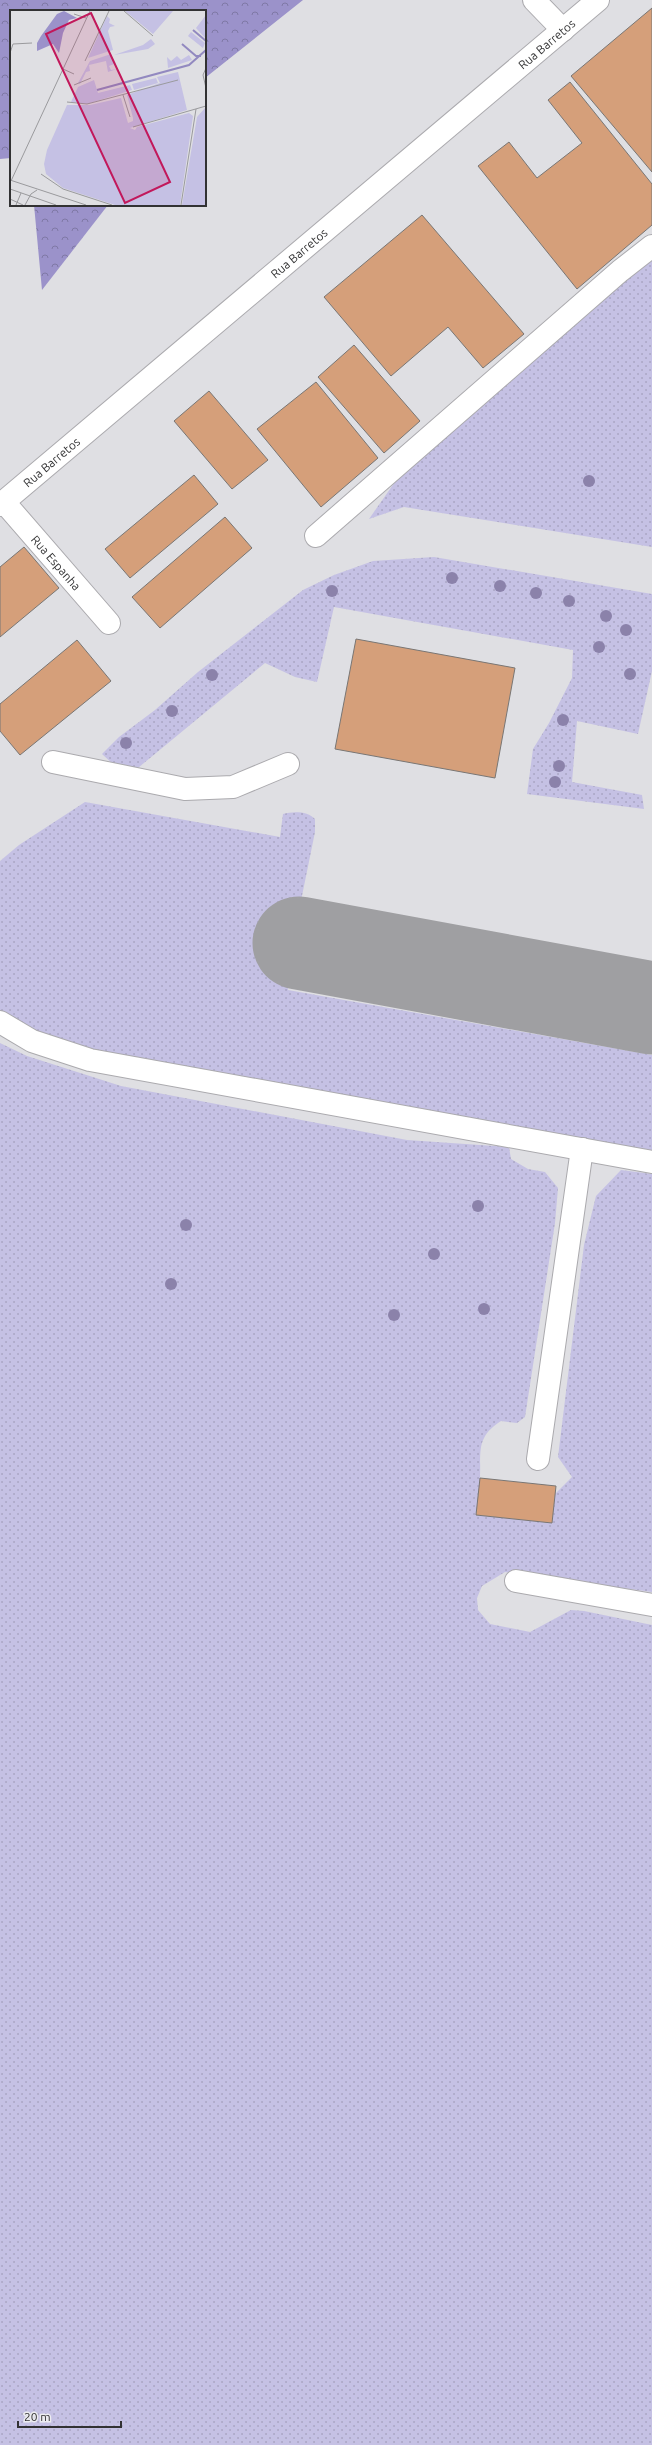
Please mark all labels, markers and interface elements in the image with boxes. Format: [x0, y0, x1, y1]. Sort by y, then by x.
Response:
inset map [10, 10, 206, 206]
street label: Rua Barretos [515, 16, 577, 71]
street label: Rua Barretos [268, 225, 330, 280]
street label: Rua Barretos [20, 434, 82, 489]
street label: Rua Espanha [29, 532, 84, 592]
scale bar [18, 2403, 121, 2429]
text: 20 m [24, 2410, 51, 2423]

